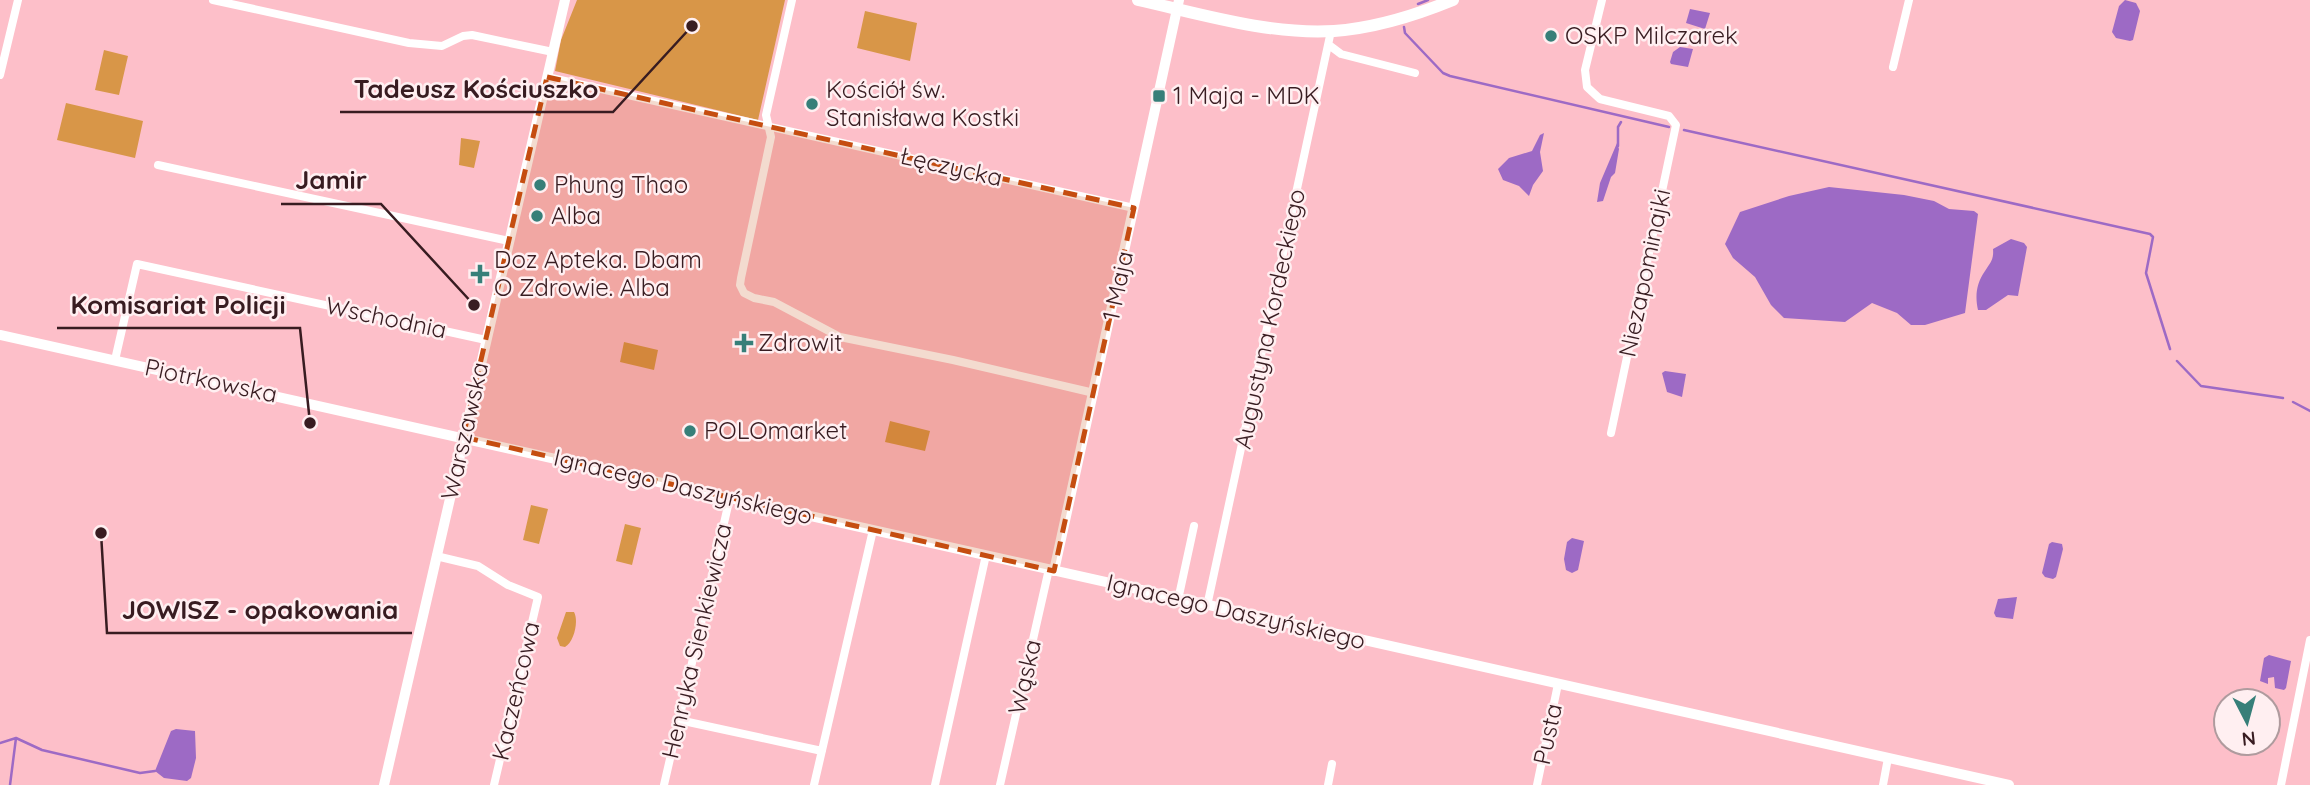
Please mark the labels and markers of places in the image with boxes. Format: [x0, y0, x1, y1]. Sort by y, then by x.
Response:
place label: OSKP Milczarek [1565, 20, 1738, 50]
marker: OSKP Milczarek [1543, 28, 1559, 44]
callout: Tadeusz Kościuszko [340, 65, 613, 112]
place label: Kościół św. Stanisława Kostki [826, 74, 1019, 132]
place label: 1 Maja - MDK [1173, 80, 1320, 110]
marker: 1 Maja - MDK [1151, 88, 1167, 104]
marker: Kościół św. Stanisława Kostki [804, 96, 820, 112]
callout: Jamir [281, 157, 381, 204]
place label: Phung Thao [554, 169, 688, 199]
marker: Phung Thao [532, 177, 548, 193]
place label: Alba [551, 200, 601, 230]
marker: Alba [529, 208, 545, 224]
place label: Doz Apteka. Dbam O Zdrowie. Alba [494, 244, 702, 302]
marker: Doz Apteka. Dbam O Zdrowie. Alba [472, 266, 488, 282]
callout: Komisariat Policji [57, 281, 300, 328]
place label: Zdrowit [758, 327, 842, 357]
marker: Zdrowit [736, 335, 752, 351]
place label: POLOmarket [704, 415, 847, 445]
marker: POLOmarket [682, 423, 698, 439]
callout: JOWISZ - opakowania [107, 586, 412, 633]

